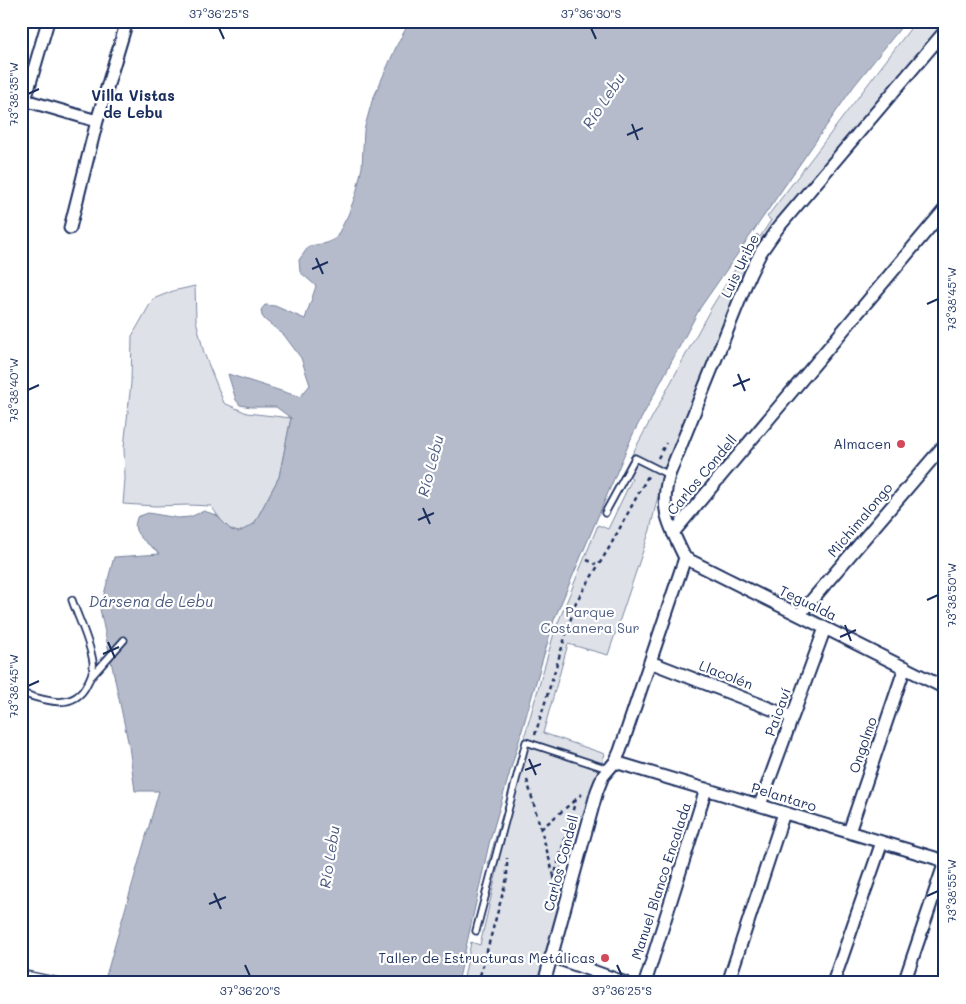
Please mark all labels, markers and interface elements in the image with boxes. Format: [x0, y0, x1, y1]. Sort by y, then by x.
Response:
text: 37°36'25"S [189, 5, 249, 21]
text: 37°36'30"S [561, 5, 622, 21]
text: 73°38'35"W [5, 62, 21, 126]
water label: Río Lebu [577, 69, 629, 132]
district label: Villa Vistas de Lebu [91, 85, 175, 122]
street label: Luis Uribe [716, 231, 763, 301]
text: 73°38'45"W [943, 267, 959, 331]
text: 73°38'40"W [5, 358, 21, 422]
street label: Carlos Condell [662, 430, 741, 519]
water label: Río Lebu [412, 433, 448, 499]
place label: Almacen [833, 434, 891, 453]
marker: Almacen [895, 438, 907, 450]
street label: Michimalongo [823, 478, 896, 561]
text: 73°38'50"W [943, 563, 959, 627]
street label: Tegualda [776, 580, 840, 625]
water label: Dársena de Lebu [89, 591, 213, 611]
park label: Parque Costanera Sur [540, 602, 640, 637]
text: 73°38'45"W [5, 654, 21, 718]
street label: Llacolén [697, 656, 756, 693]
street label: Paicaví [760, 685, 795, 739]
street label: Ongolmo [844, 714, 881, 775]
street label: Pelantaro [749, 778, 819, 815]
street label: Manuel Blanco Encalada [626, 800, 695, 962]
street label: Carlos Condell [538, 812, 583, 913]
water label: Río Lebu [314, 824, 344, 890]
text: 73°38'55"W [943, 859, 959, 923]
place label: Taller de Estructuras Metálicas [378, 948, 595, 967]
marker: Taller de Estructuras Metálicas [599, 952, 611, 964]
text: 37°36'20"S [220, 982, 280, 998]
text: 37°36'25"S [592, 982, 652, 998]

